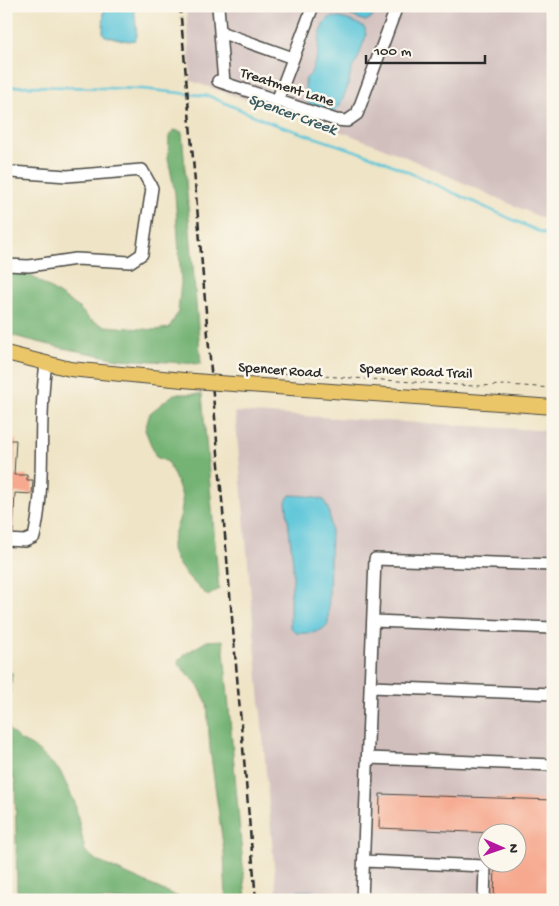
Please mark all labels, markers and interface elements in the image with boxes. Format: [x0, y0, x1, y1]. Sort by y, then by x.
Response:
scale bar [366, 32, 485, 64]
text: 100 m [373, 43, 412, 61]
street label: Treatment Lane [237, 64, 336, 112]
water label: Spencer Creek [245, 91, 340, 141]
street label: Spencer Road [238, 359, 324, 383]
street label: Spencer Road Trail [359, 360, 473, 384]
north arrow [476, 824, 526, 874]
text: N [504, 844, 521, 853]

